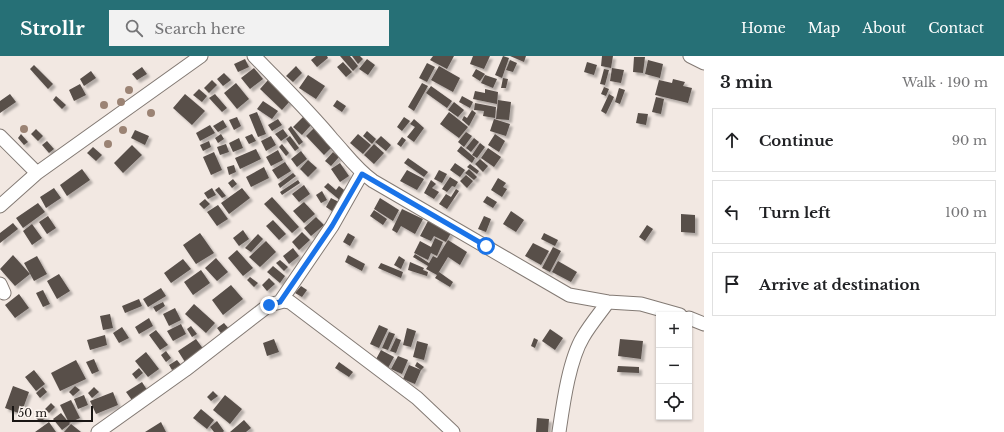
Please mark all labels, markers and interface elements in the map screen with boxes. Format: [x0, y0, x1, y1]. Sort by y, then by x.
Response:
search box [109, 10, 389, 46]
text: Strollr [20, 17, 85, 40]
icon: search [123, 17, 145, 39]
text: Search here [155, 19, 245, 38]
text: Home [741, 19, 786, 37]
text: Map [808, 19, 840, 37]
text: About [862, 19, 906, 37]
text: Contact [928, 19, 984, 37]
text: 3 min [720, 72, 773, 93]
text: Walk · 190 m [902, 74, 988, 91]
icon: ahead [721, 129, 743, 151]
text: Continue [759, 131, 834, 150]
text: 90 m [952, 132, 987, 149]
icon: left [721, 201, 743, 223]
text: Turn left [759, 203, 830, 222]
text: 100 m [945, 204, 987, 221]
route start [477, 237, 495, 255]
icon: arrive [721, 273, 743, 295]
text: Arrive at destination [759, 275, 920, 294]
route end [260, 296, 278, 314]
map controls [656, 312, 692, 420]
button: + [656, 312, 692, 348]
button: − [656, 348, 692, 384]
button: locate [656, 384, 692, 420]
scale bar [12, 404, 93, 423]
text: 50 m [18, 406, 47, 420]

